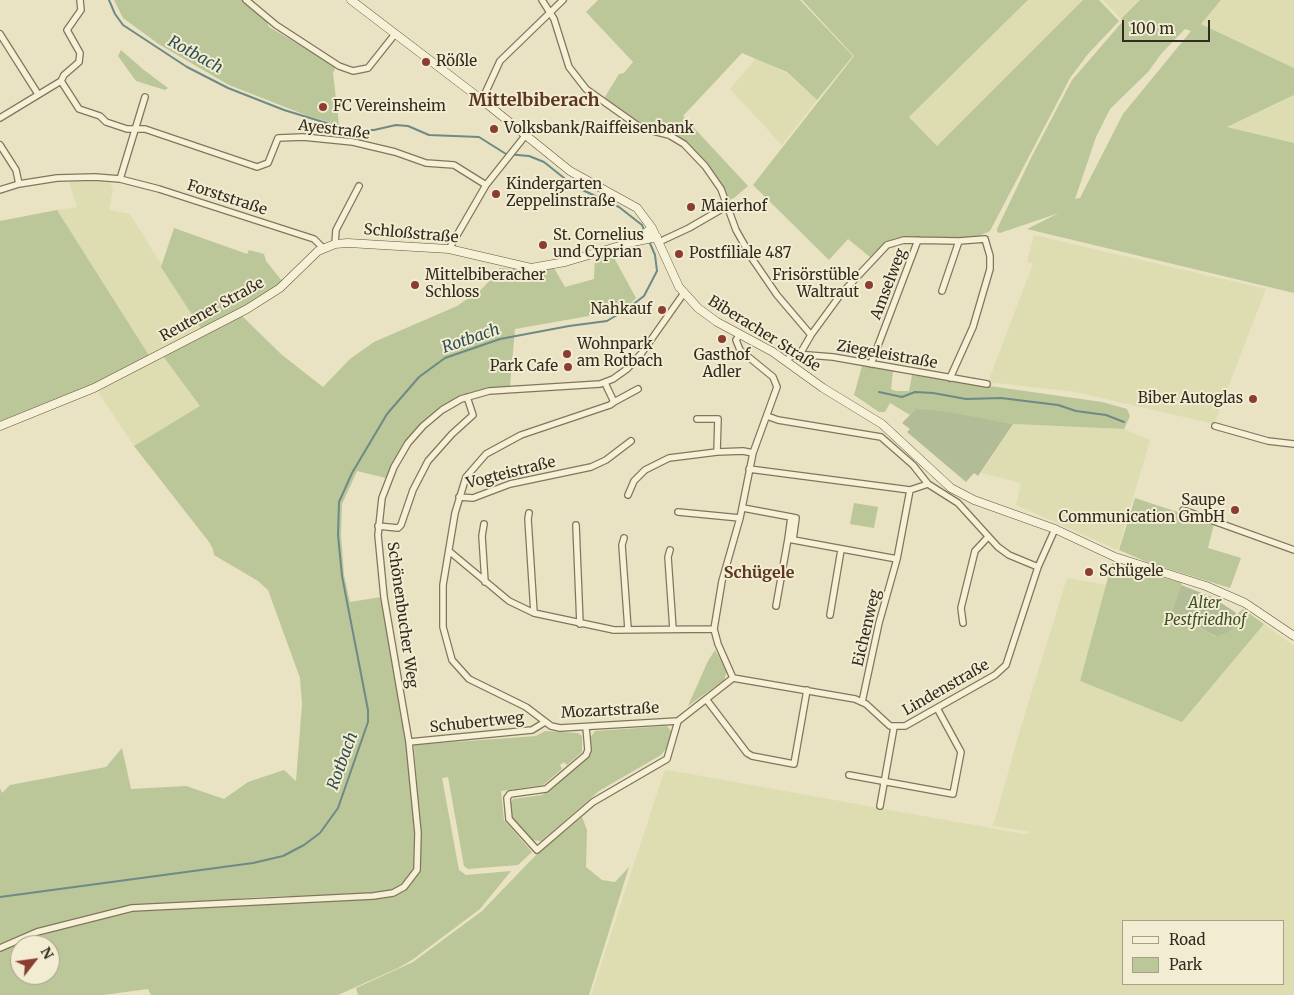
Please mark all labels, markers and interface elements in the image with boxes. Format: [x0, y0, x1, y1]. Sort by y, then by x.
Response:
scale bar [1124, 10, 1212, 42]
text: 100 m [1130, 19, 1174, 38]
water label: Rotbach [164, 32, 226, 78]
place label: Rößle [436, 53, 477, 71]
marker: Rößle [420, 56, 432, 68]
district label: Mittelbiberach [468, 90, 600, 112]
place label: FC Vereinsheim [333, 98, 446, 116]
marker: FC Vereinsheim [317, 101, 329, 113]
street label: Ayestraße [297, 117, 371, 143]
place label: Volksbank/Raiffeisenbank [504, 120, 694, 138]
marker: Volksbank/Raiffeisenbank [488, 123, 500, 135]
place label: Kindergarten Zeppelinstraße [506, 176, 615, 211]
street label: Forststraße [185, 177, 269, 219]
marker: Kindergarten Zeppelinstraße [490, 188, 502, 200]
place label: Maierhof [701, 198, 767, 216]
marker: Maierhof [685, 201, 697, 213]
street label: Schloßstraße [363, 221, 459, 247]
place label: St. Cornelius und Cyprian [553, 227, 644, 262]
marker: St. Cornelius und Cyprian [537, 239, 549, 251]
place label: Postfiliale 487 [689, 245, 791, 263]
street label: Amselweg [867, 246, 911, 322]
marker: Postfiliale 487 [673, 248, 685, 260]
place label: Mittelbiberacher Schloss [425, 267, 546, 302]
place label: Frisörstüble Waltraut [772, 267, 859, 302]
street label: Reutener Straße [157, 274, 267, 346]
marker: Mittelbiberacher Schloss [409, 279, 421, 291]
marker: Frisörstüble Waltraut [863, 279, 875, 291]
street label: Biberacher Straße [704, 292, 824, 376]
place label: Nahkauf [590, 301, 652, 319]
marker: Nahkauf [656, 304, 668, 316]
water label: Rotbach [440, 320, 502, 358]
marker: Gasthof Adler [716, 333, 728, 345]
place label: Wohnpark am Rotbach [577, 336, 663, 371]
street label: Ziegeleistraße [835, 337, 939, 373]
place label: Gasthof Adler [694, 347, 750, 382]
marker: Wohnpark am Rotbach [561, 348, 573, 360]
place label: Park Cafe [490, 358, 558, 376]
marker: Park Cafe [562, 361, 574, 373]
place label: Biber Autoglas [1138, 390, 1243, 408]
marker: Biber Autoglas [1247, 393, 1259, 405]
street label: Vogteistraße [465, 453, 557, 493]
place label: Saupe Communication GmbH [1059, 492, 1225, 527]
marker: Saupe Communication GmbH [1229, 504, 1241, 516]
street label: Schönenbucher Weg [383, 541, 421, 689]
district label: Schügele [724, 563, 794, 583]
place label: Schügele [1099, 563, 1163, 581]
marker: Schügele [1083, 566, 1095, 578]
street label: Eichenweg [849, 588, 885, 668]
park label: Alter Pestfriedhof [1164, 595, 1246, 630]
street label: Lindenstraße [900, 656, 992, 720]
street label: Mozartstraße [560, 699, 660, 723]
street label: Schubertweg [429, 709, 525, 737]
water label: Rotbach [324, 730, 362, 792]
legend [1122, 920, 1284, 985]
text: Road [1169, 930, 1205, 949]
north arrow [10, 935, 60, 985]
text: N [37, 944, 58, 962]
text: Park [1169, 955, 1202, 974]

